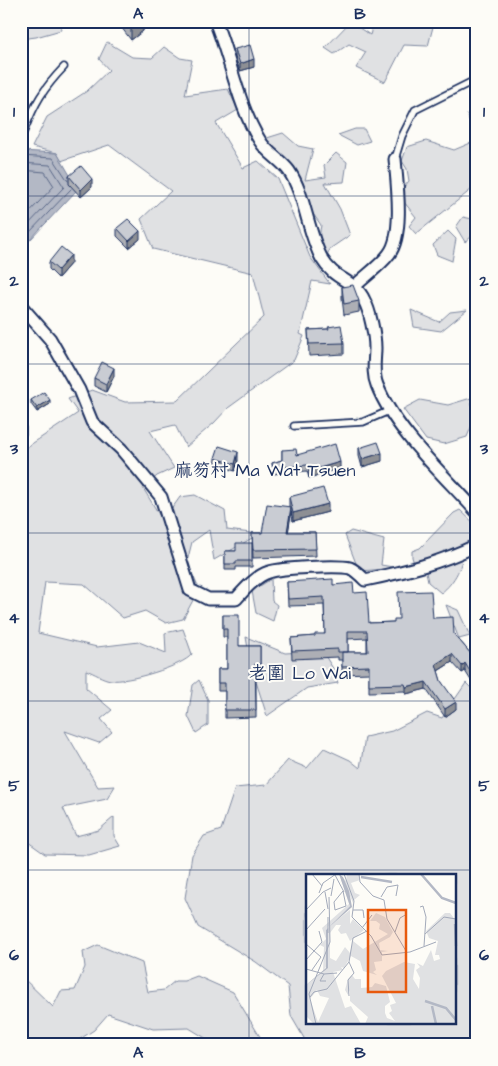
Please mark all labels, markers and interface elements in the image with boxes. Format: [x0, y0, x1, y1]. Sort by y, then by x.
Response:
text: A [133, 3, 144, 25]
text: B [354, 3, 366, 25]
text: 1 [13, 101, 16, 123]
text: 1 [483, 101, 486, 123]
text: 2 [8, 270, 19, 292]
text: 2 [478, 270, 489, 292]
text: 3 [9, 438, 19, 460]
text: 3 [479, 438, 489, 460]
district label: 麻笏村 Ma Wat Tsuen [174, 458, 356, 483]
text: 4 [9, 607, 20, 629]
text: 4 [479, 607, 490, 629]
district label: 老圍 Lo Wai [249, 661, 351, 686]
text: 5 [8, 775, 20, 797]
text: 5 [478, 775, 490, 797]
inset map [306, 874, 456, 1024]
text: 6 [9, 944, 19, 966]
text: 6 [479, 944, 489, 966]
text: A [133, 1042, 144, 1064]
text: B [354, 1042, 366, 1064]

